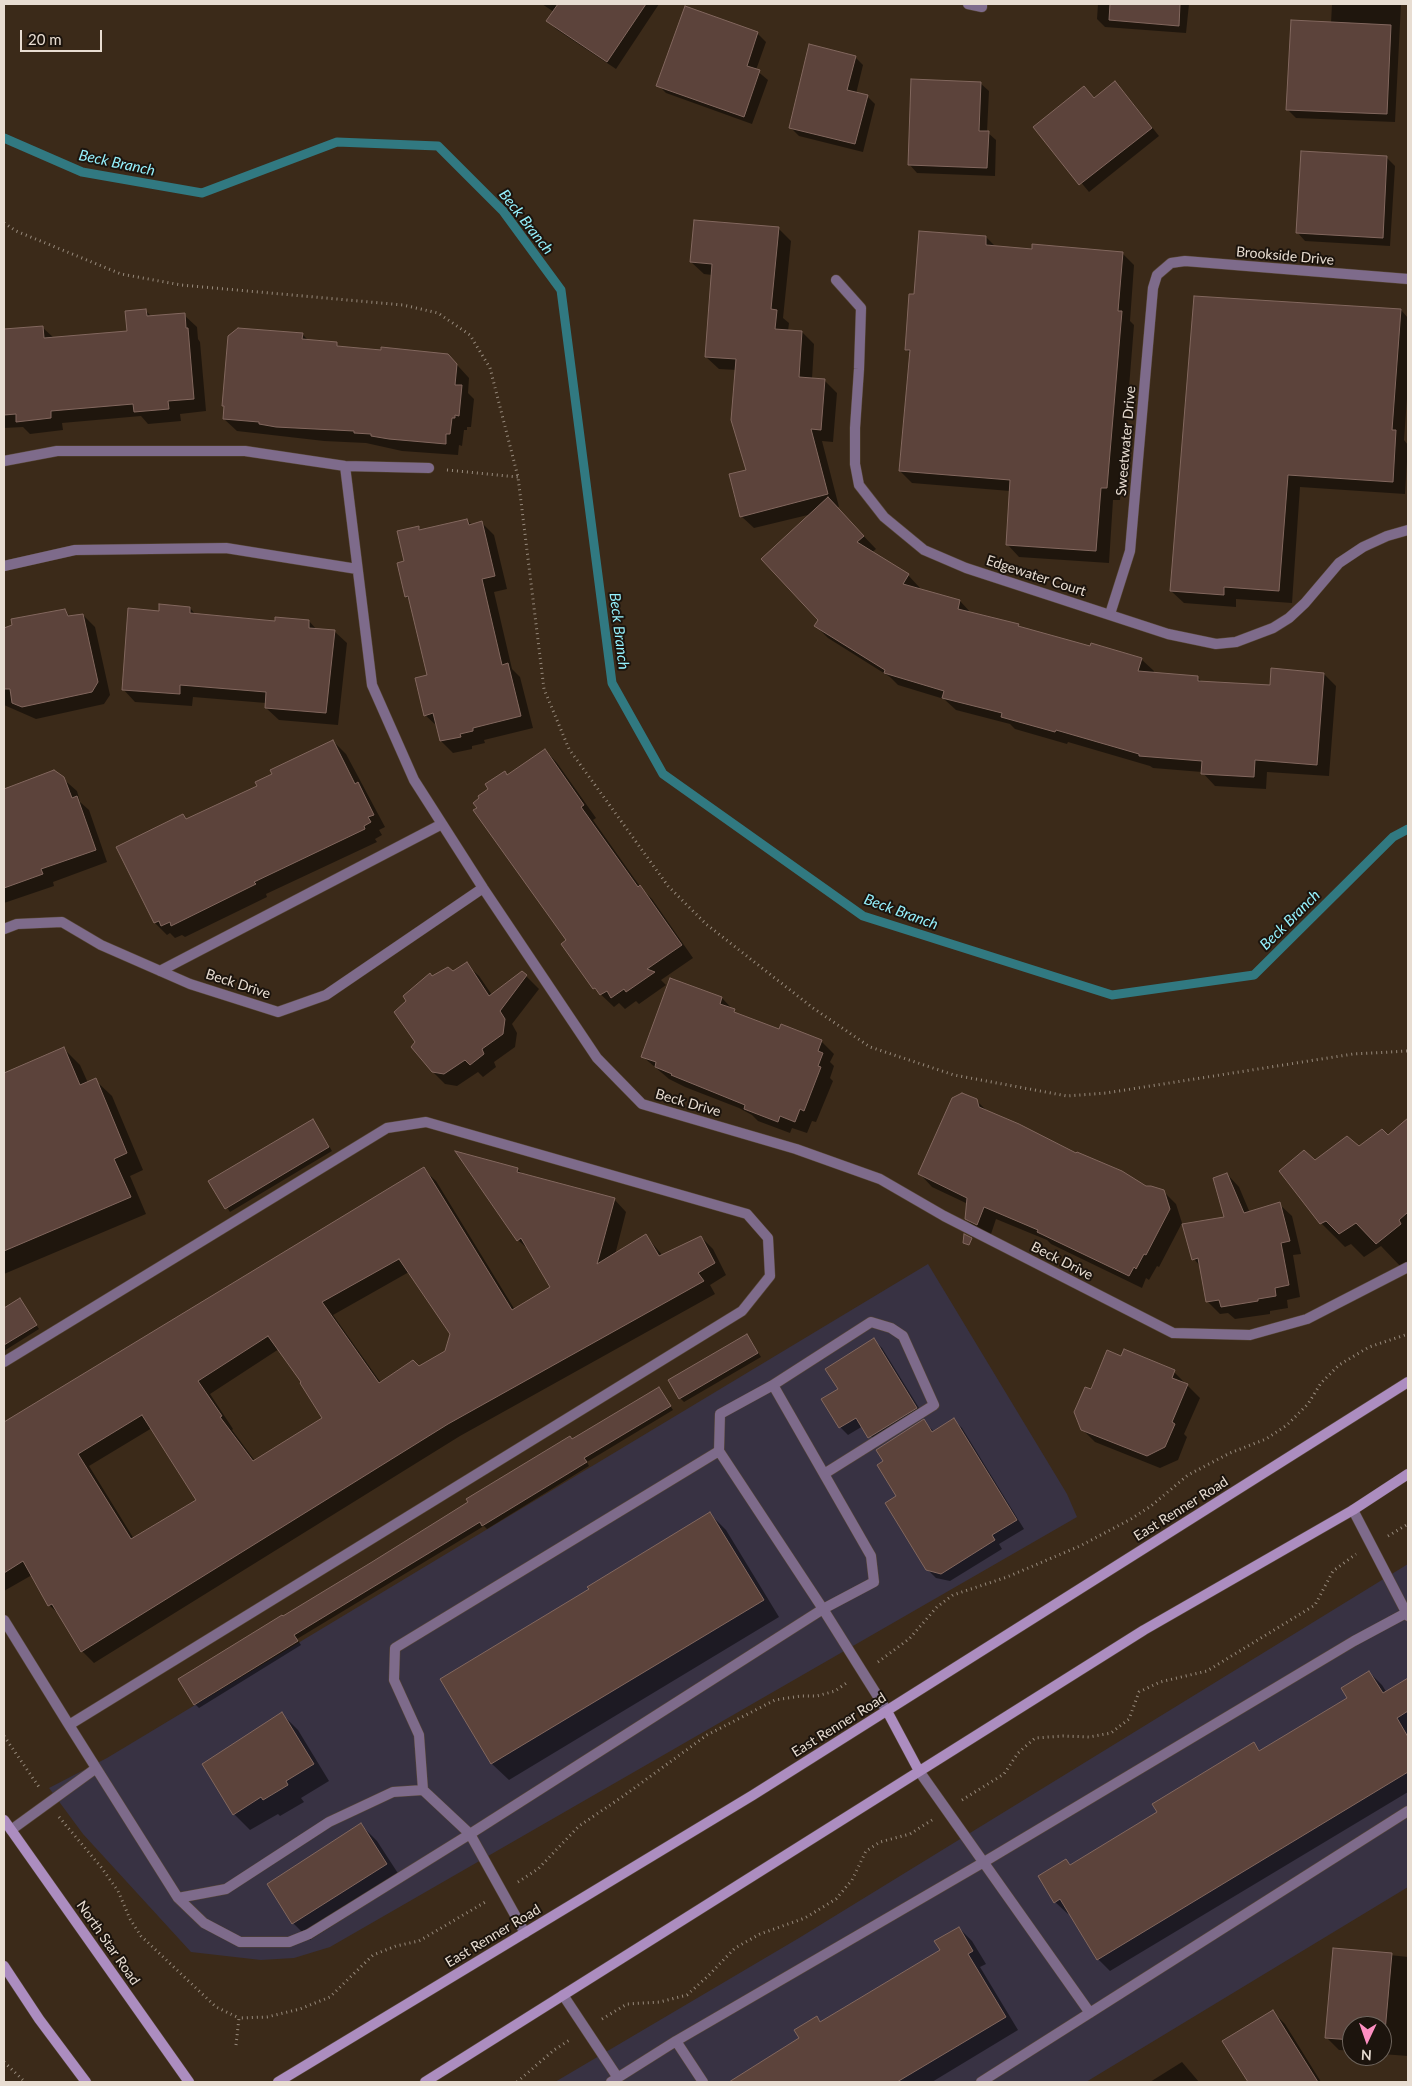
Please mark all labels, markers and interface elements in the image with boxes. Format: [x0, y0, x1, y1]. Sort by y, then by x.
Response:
scale bar [22, 20, 105, 52]
text: 20 m [28, 30, 62, 48]
water label: Beck Branch [77, 146, 157, 180]
water label: Beck Branch [495, 186, 557, 258]
street label: Brookside Drive [1235, 243, 1335, 269]
street label: Sweetwater Drive [1113, 385, 1139, 497]
street label: Edgewater Court [984, 552, 1088, 600]
water label: Beck Branch [605, 591, 633, 671]
water label: Beck Branch [1256, 886, 1324, 954]
water label: Beck Branch [862, 890, 940, 934]
street label: Beck Drive [203, 966, 273, 1002]
street label: Beck Drive [653, 1086, 723, 1120]
street label: Beck Drive [1028, 1238, 1096, 1284]
street label: East Renner Road [1131, 1473, 1231, 1545]
street label: East Renner Road [789, 1689, 889, 1761]
street label: North Star Road [73, 1898, 143, 1988]
street label: East Renner Road [442, 1901, 544, 1971]
north arrow [1342, 2016, 1392, 2066]
text: N [1360, 2047, 1372, 2064]

